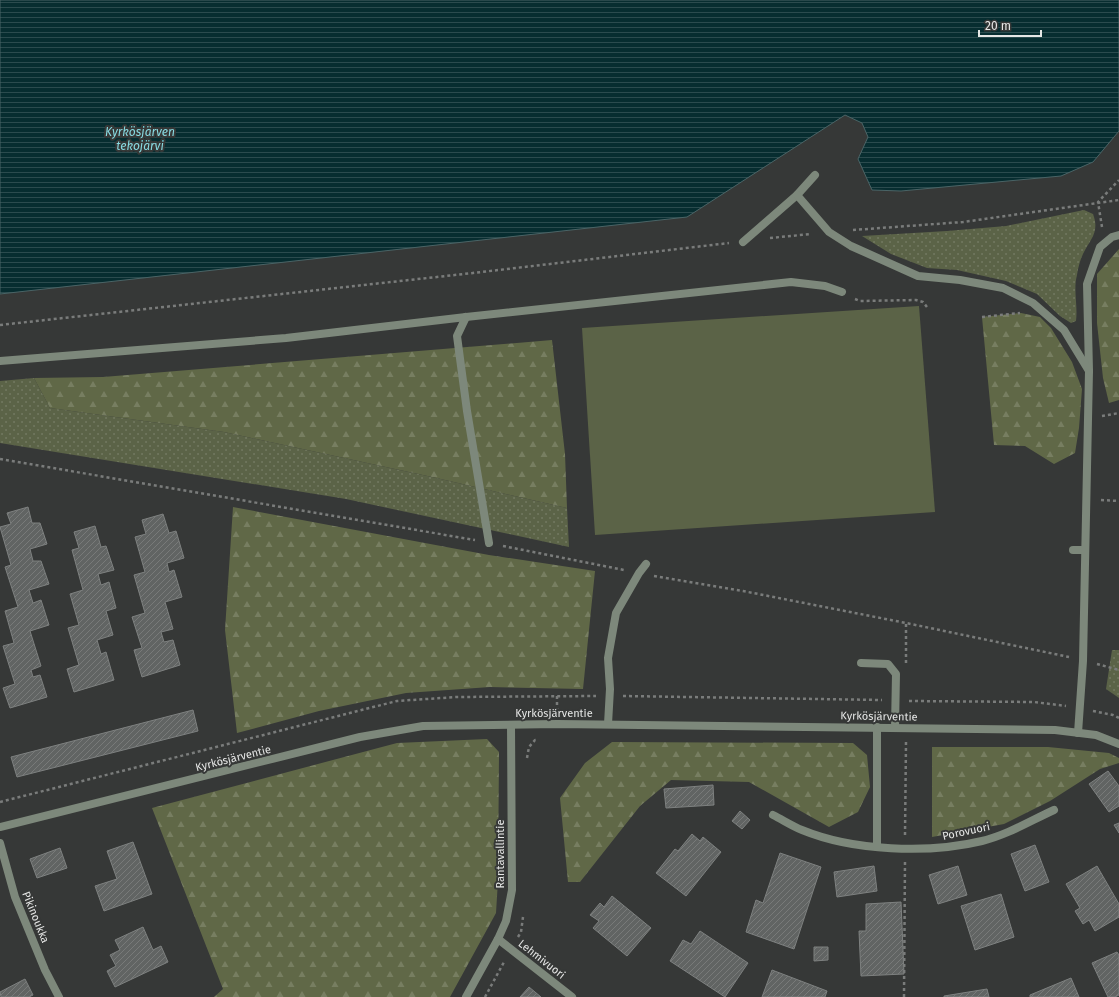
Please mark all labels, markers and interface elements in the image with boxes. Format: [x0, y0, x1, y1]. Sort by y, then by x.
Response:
scale bar [979, 12, 1041, 38]
text: 20 m [985, 19, 1011, 33]
water label: Kyrkösjärven tekojärvi [105, 125, 175, 153]
street label: Kyrkösjärventie [515, 707, 593, 720]
street label: Kyrkösjärventie [840, 709, 918, 724]
street label: Kyrkösjärventie [194, 743, 272, 774]
street label: Rantavallintie [494, 820, 507, 888]
street label: Porovuori [941, 820, 991, 843]
street label: Pikinoukka [19, 889, 52, 945]
street label: Lehmivuori [516, 937, 568, 982]

